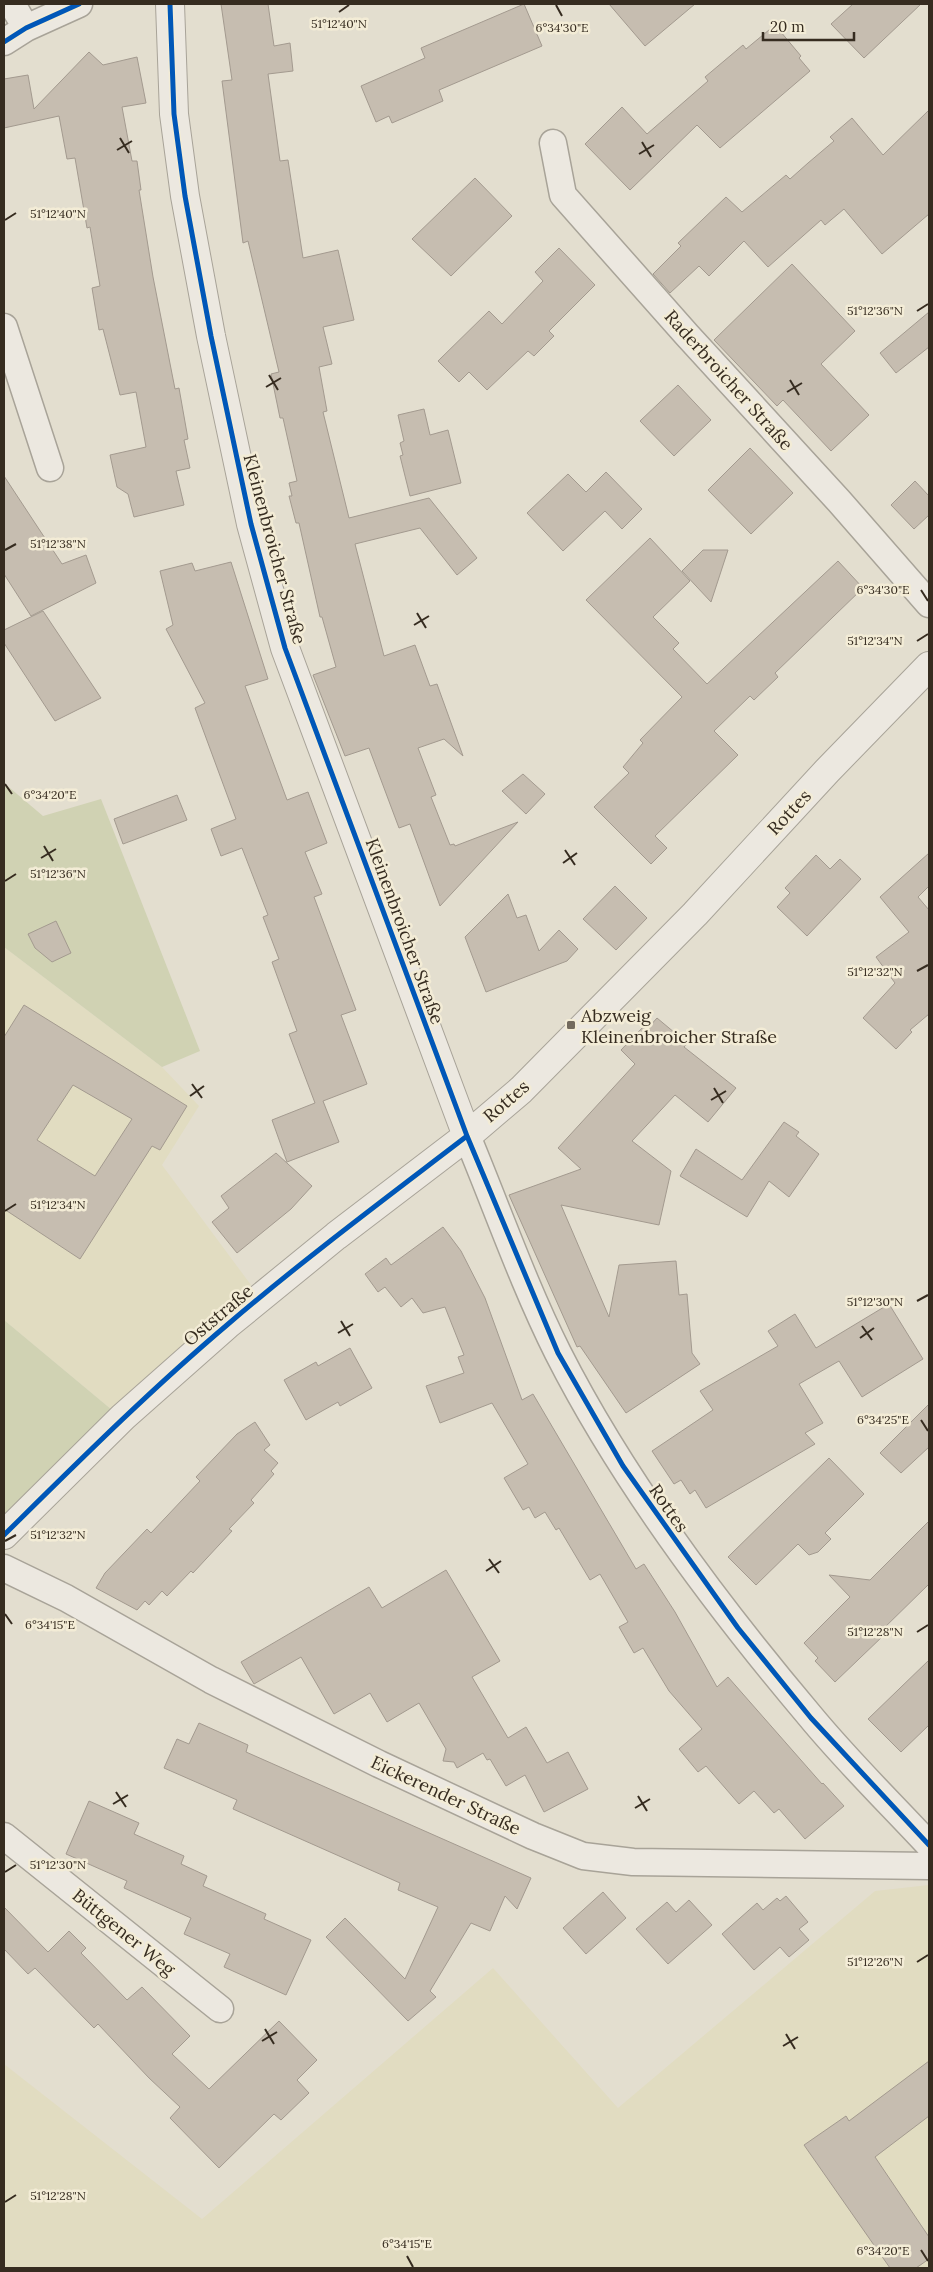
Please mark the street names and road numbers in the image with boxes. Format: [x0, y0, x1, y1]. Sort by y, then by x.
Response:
street label: Raderbroicher Straße [660, 305, 798, 455]
street label: Kleinenbroicher Straße [239, 451, 312, 647]
street label: Rottes [762, 784, 816, 840]
street label: Kleinenbroicher Straße [361, 835, 449, 1027]
street label: Rottes [478, 1075, 534, 1127]
street label: Oststraße [178, 1279, 258, 1351]
street label: Rottes [644, 1479, 694, 1537]
street label: Eickerender Straße [367, 1750, 525, 1840]
street label: Büttgener Weg [68, 1884, 181, 1981]

